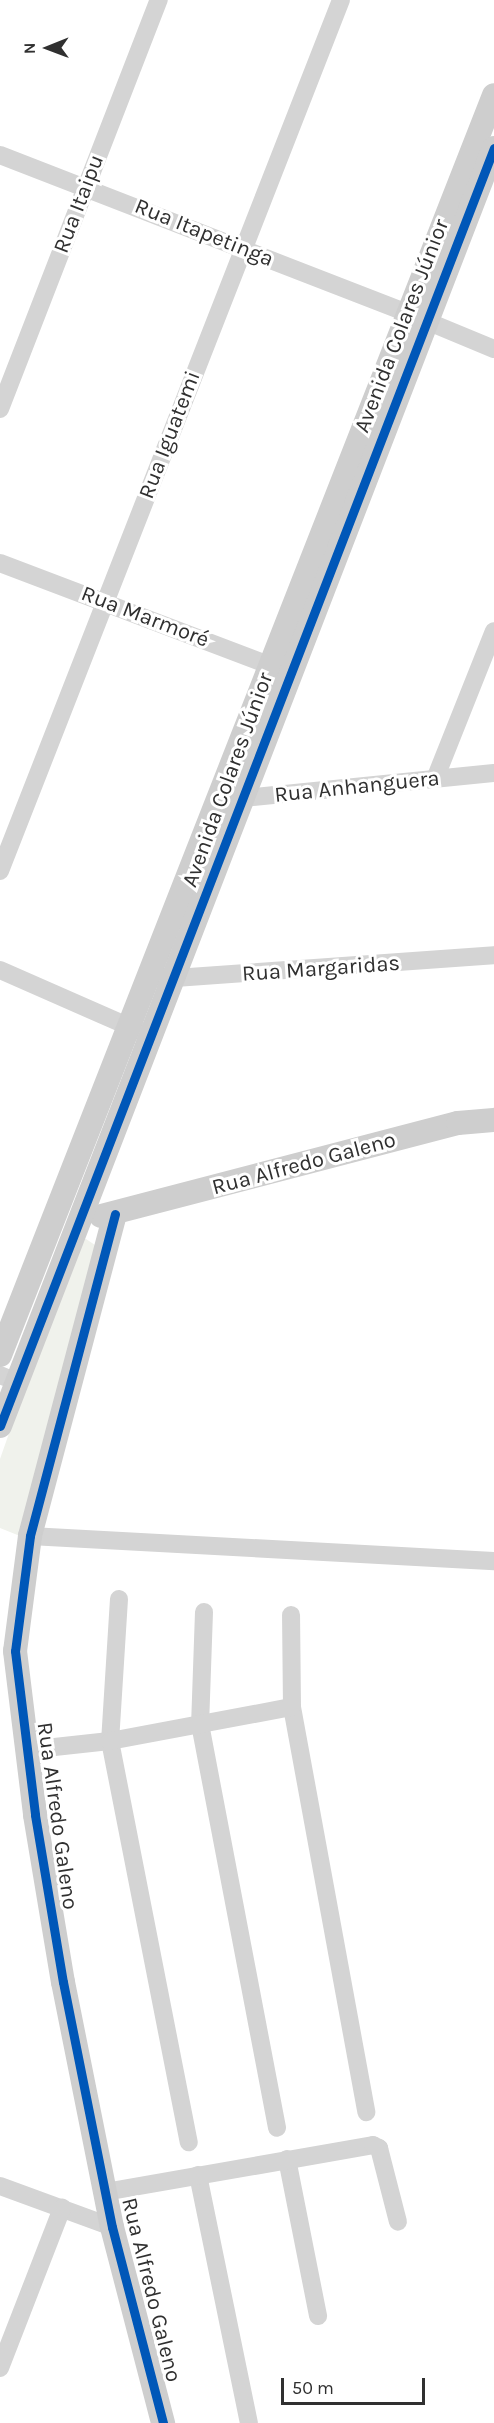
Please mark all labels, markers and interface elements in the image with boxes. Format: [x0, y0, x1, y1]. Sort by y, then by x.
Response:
north arrow [18, 18, 78, 78]
text: N [20, 42, 39, 54]
street label: Rua Itaipu [48, 151, 110, 257]
street label: Rua Itapetinga [131, 193, 277, 273]
street label: Avenida Colares Júnior [349, 216, 455, 436]
street label: Rua Iguatemi [134, 367, 206, 503]
street label: Rua Marmoré [77, 581, 213, 653]
street label: Avenida Colares Júnior [177, 669, 279, 891]
street label: Rua Anhanguera [273, 765, 441, 809]
street label: Rua Margaridas [241, 950, 401, 988]
street label: Rua Alfredo Galeno [209, 1127, 399, 1201]
street label: Rua Alfredo Galeno [31, 1721, 83, 1911]
street label: Rua Alfredo Galeno [115, 2195, 187, 2385]
scale bar [284, 2366, 428, 2404]
text: 50 m [292, 2377, 334, 2399]

